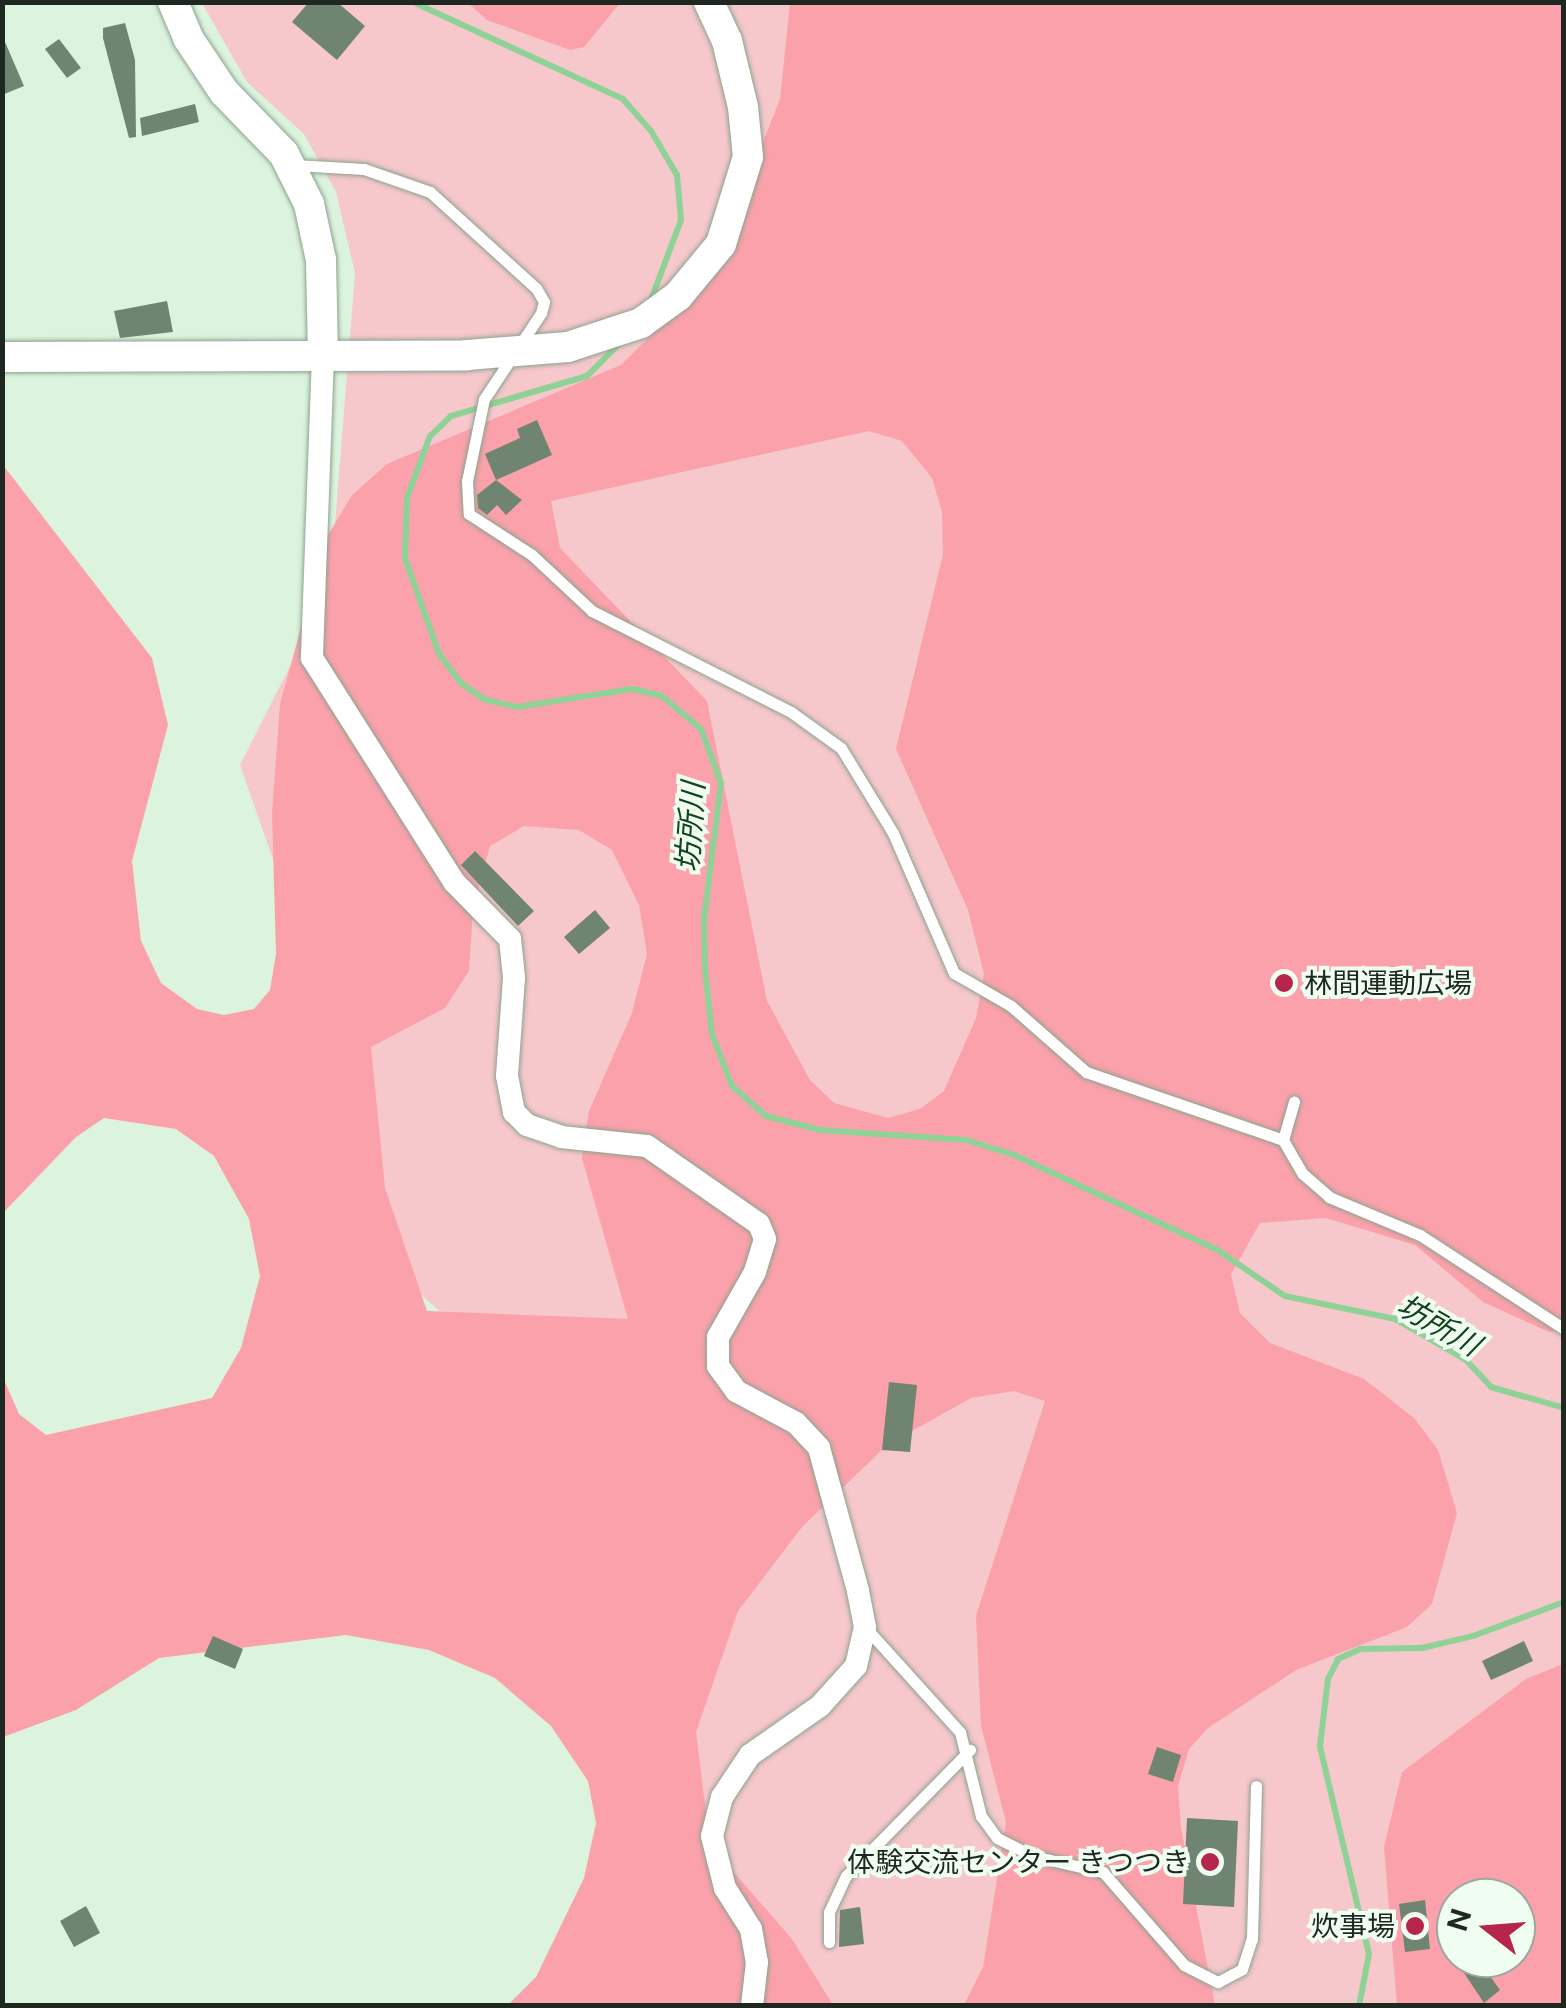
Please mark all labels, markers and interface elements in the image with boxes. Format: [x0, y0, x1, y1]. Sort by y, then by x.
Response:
water label: 坊所川 [669, 781, 711, 873]
place label: 林間運動広場 [1304, 966, 1472, 1000]
marker: 林間運動広場 [1273, 972, 1295, 994]
water label: 坊所川 [1391, 1287, 1487, 1363]
place label: 体験交流センター きつつき [847, 1845, 1190, 1879]
marker: 体験交流センター きつつき [1199, 1851, 1221, 1873]
north arrow [1436, 1878, 1536, 1978]
text: N [1440, 1904, 1478, 1935]
place label: 炊事場 [1311, 1909, 1395, 1943]
marker: 炊事場 [1404, 1915, 1426, 1937]

